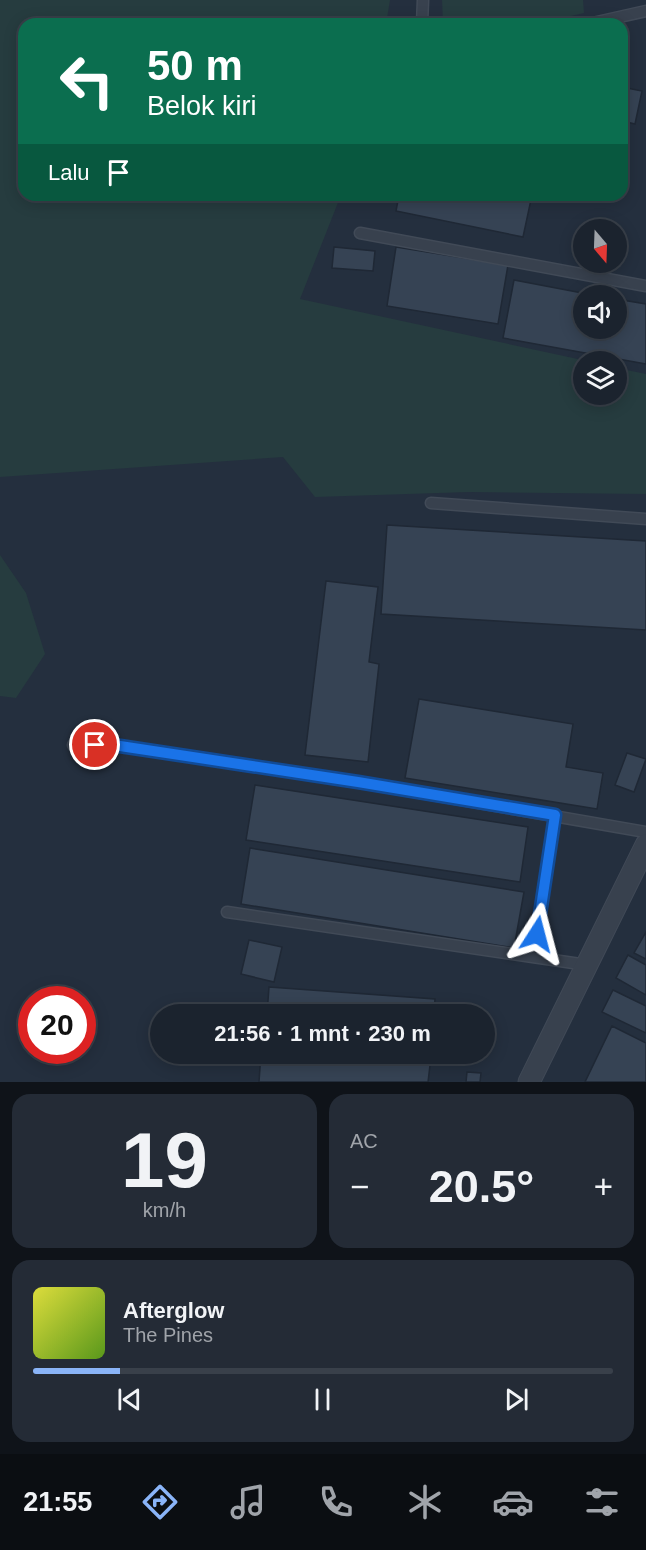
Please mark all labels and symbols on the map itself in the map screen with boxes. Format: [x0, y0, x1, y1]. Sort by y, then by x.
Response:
north arrow [573, 219, 627, 273]
pin [69, 719, 120, 770]
position arrow [505, 902, 569, 966]
speed limit sign: 20 [18, 986, 96, 1064]

